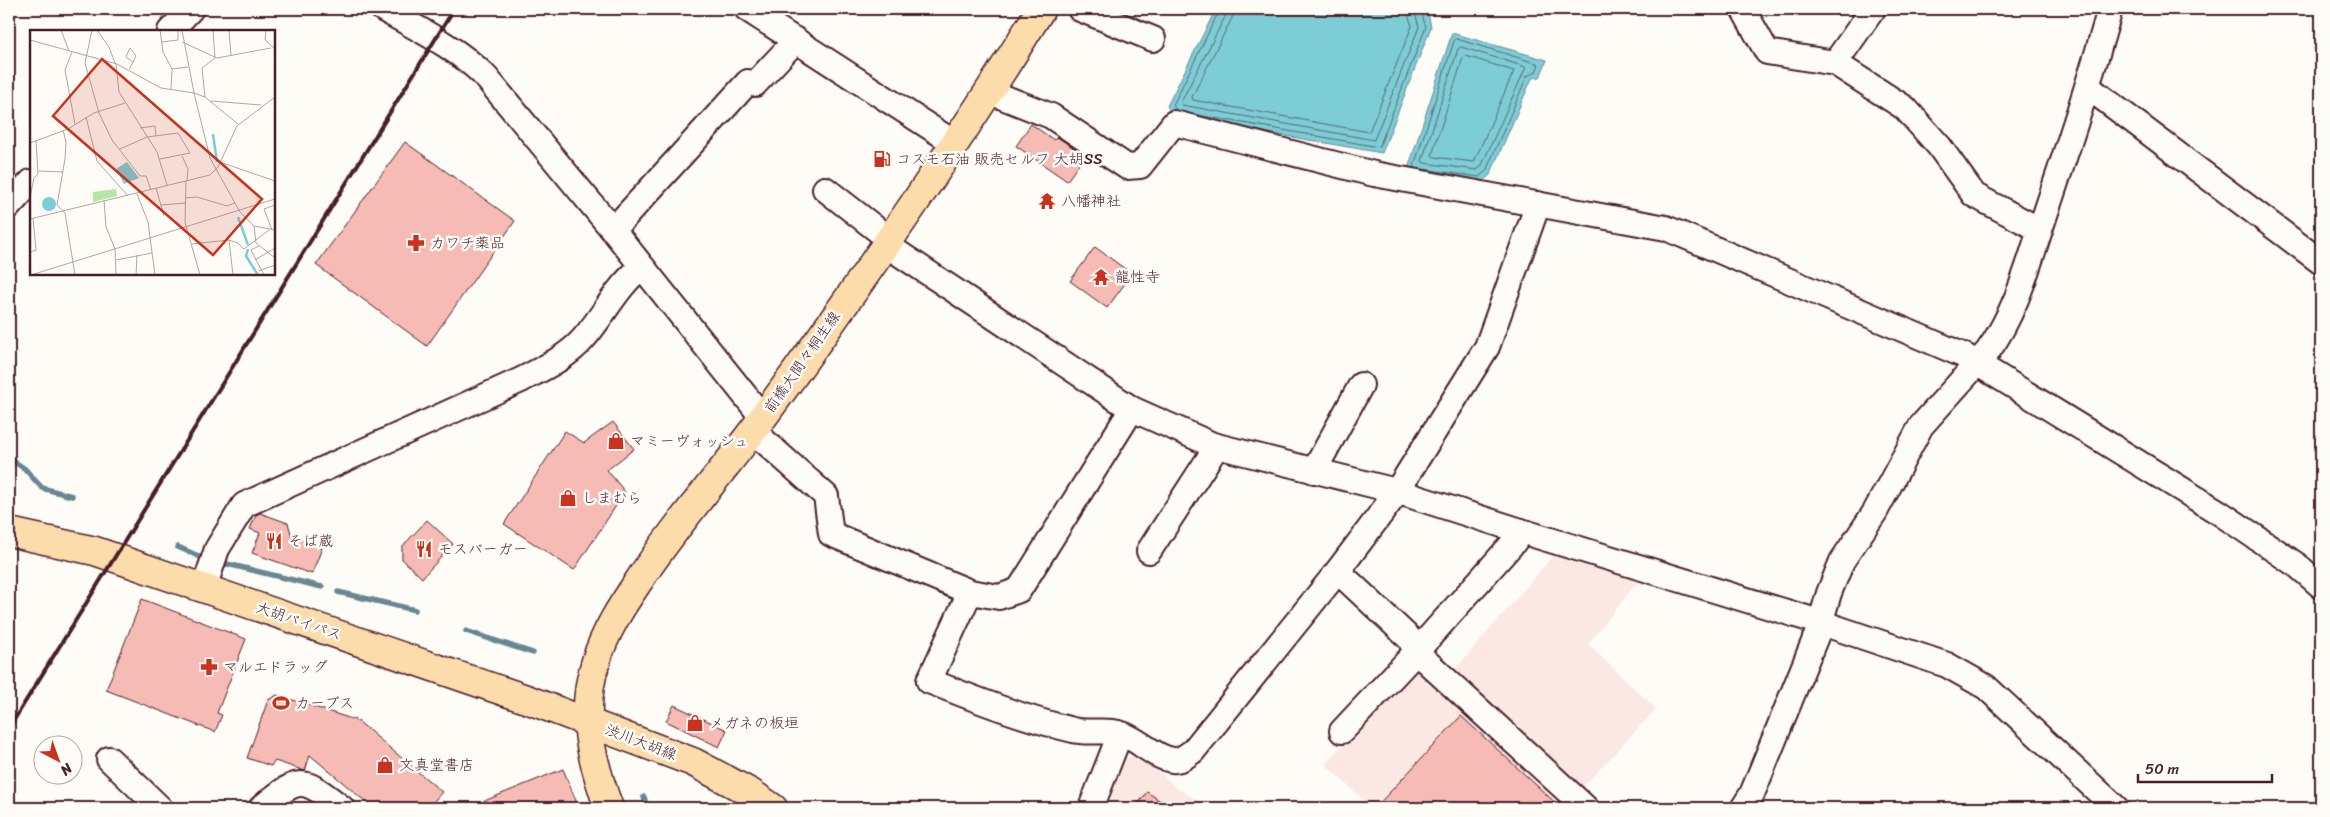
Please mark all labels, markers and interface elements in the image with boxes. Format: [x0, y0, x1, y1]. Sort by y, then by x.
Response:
inset map [30, 30, 275, 275]
place label: コスモ石油 販売セルフ 大胡SS [896, 146, 1103, 172]
fuel station icon: コスモ石油 販売セルフ 大胡SS [872, 149, 892, 169]
place label: 八幡神社 [1061, 188, 1121, 214]
temple icon: 八幡神社 [1037, 191, 1057, 211]
place label: カワチ薬品 [430, 230, 505, 256]
pharmacy icon: カワチ薬品 [406, 233, 426, 253]
place label: 龍性寺 [1115, 264, 1160, 290]
temple icon: 龍性寺 [1091, 267, 1111, 287]
street label: 前橋大間々桐生線 [757, 305, 847, 419]
place label: マミーヴォッシュ [630, 428, 749, 454]
shop icon: マミーヴォッシュ [606, 431, 626, 451]
place label: しまむら [582, 485, 642, 511]
shop icon: しまむら [558, 488, 578, 508]
place label: そば蔵 [288, 528, 333, 554]
restaurant icon: そば蔵 [264, 531, 284, 551]
place label: モスバーガー [438, 536, 528, 562]
restaurant icon: モスバーガー [414, 539, 434, 559]
street label: 大胡バイパス [252, 594, 346, 648]
place label: マルエドラッグ [223, 654, 328, 680]
pharmacy icon: マルエドラッグ [199, 657, 219, 677]
place label: カーブス [295, 690, 354, 716]
sports icon: カーブス [271, 693, 291, 713]
place label: メガネの板垣 [709, 710, 799, 736]
shop icon: メガネの板垣 [685, 713, 705, 733]
street label: 渋川大胡線 [601, 716, 681, 768]
north arrow [32, 734, 82, 784]
place label: 文真堂書店 [399, 752, 474, 778]
scale bar [2138, 752, 2271, 784]
shop icon: 文真堂書店 [375, 755, 395, 775]
text: N [54, 756, 79, 782]
text: 50 m [2145, 756, 2180, 782]

